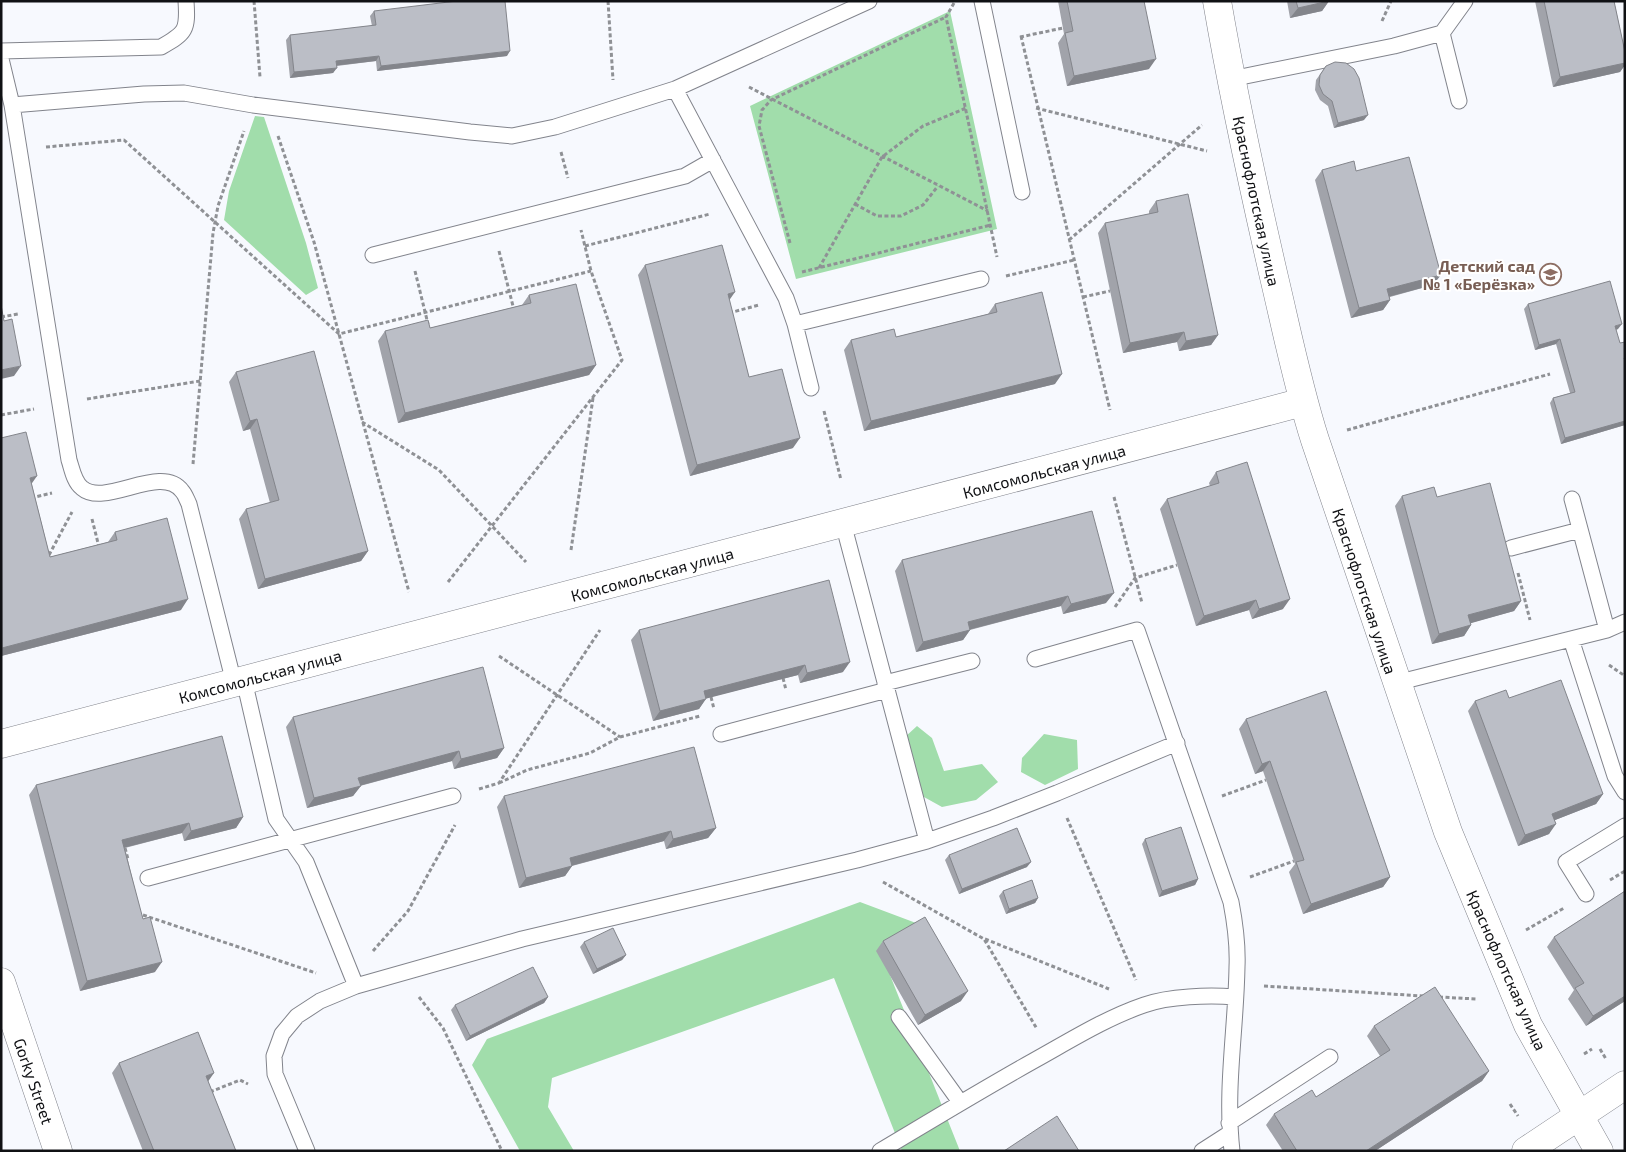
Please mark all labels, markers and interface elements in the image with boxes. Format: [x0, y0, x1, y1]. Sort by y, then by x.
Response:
street label: Краснофлотская улица [1229, 114, 1284, 288]
place label: Детский сад № 1 «Берёзка» [1423, 256, 1535, 293]
school or university icon: Детский сад № 1 «Берёзка» [1539, 262, 1563, 286]
street label: Комсомольская улица [960, 440, 1128, 503]
street label: Краснофлотская улица [1328, 506, 1401, 677]
street label: Комсомольская улица [568, 543, 736, 606]
street label: Комсомольская улица [176, 645, 344, 708]
street label: Краснофлотская улица [1462, 887, 1551, 1054]
street label: Gorky Street [10, 1035, 58, 1127]

